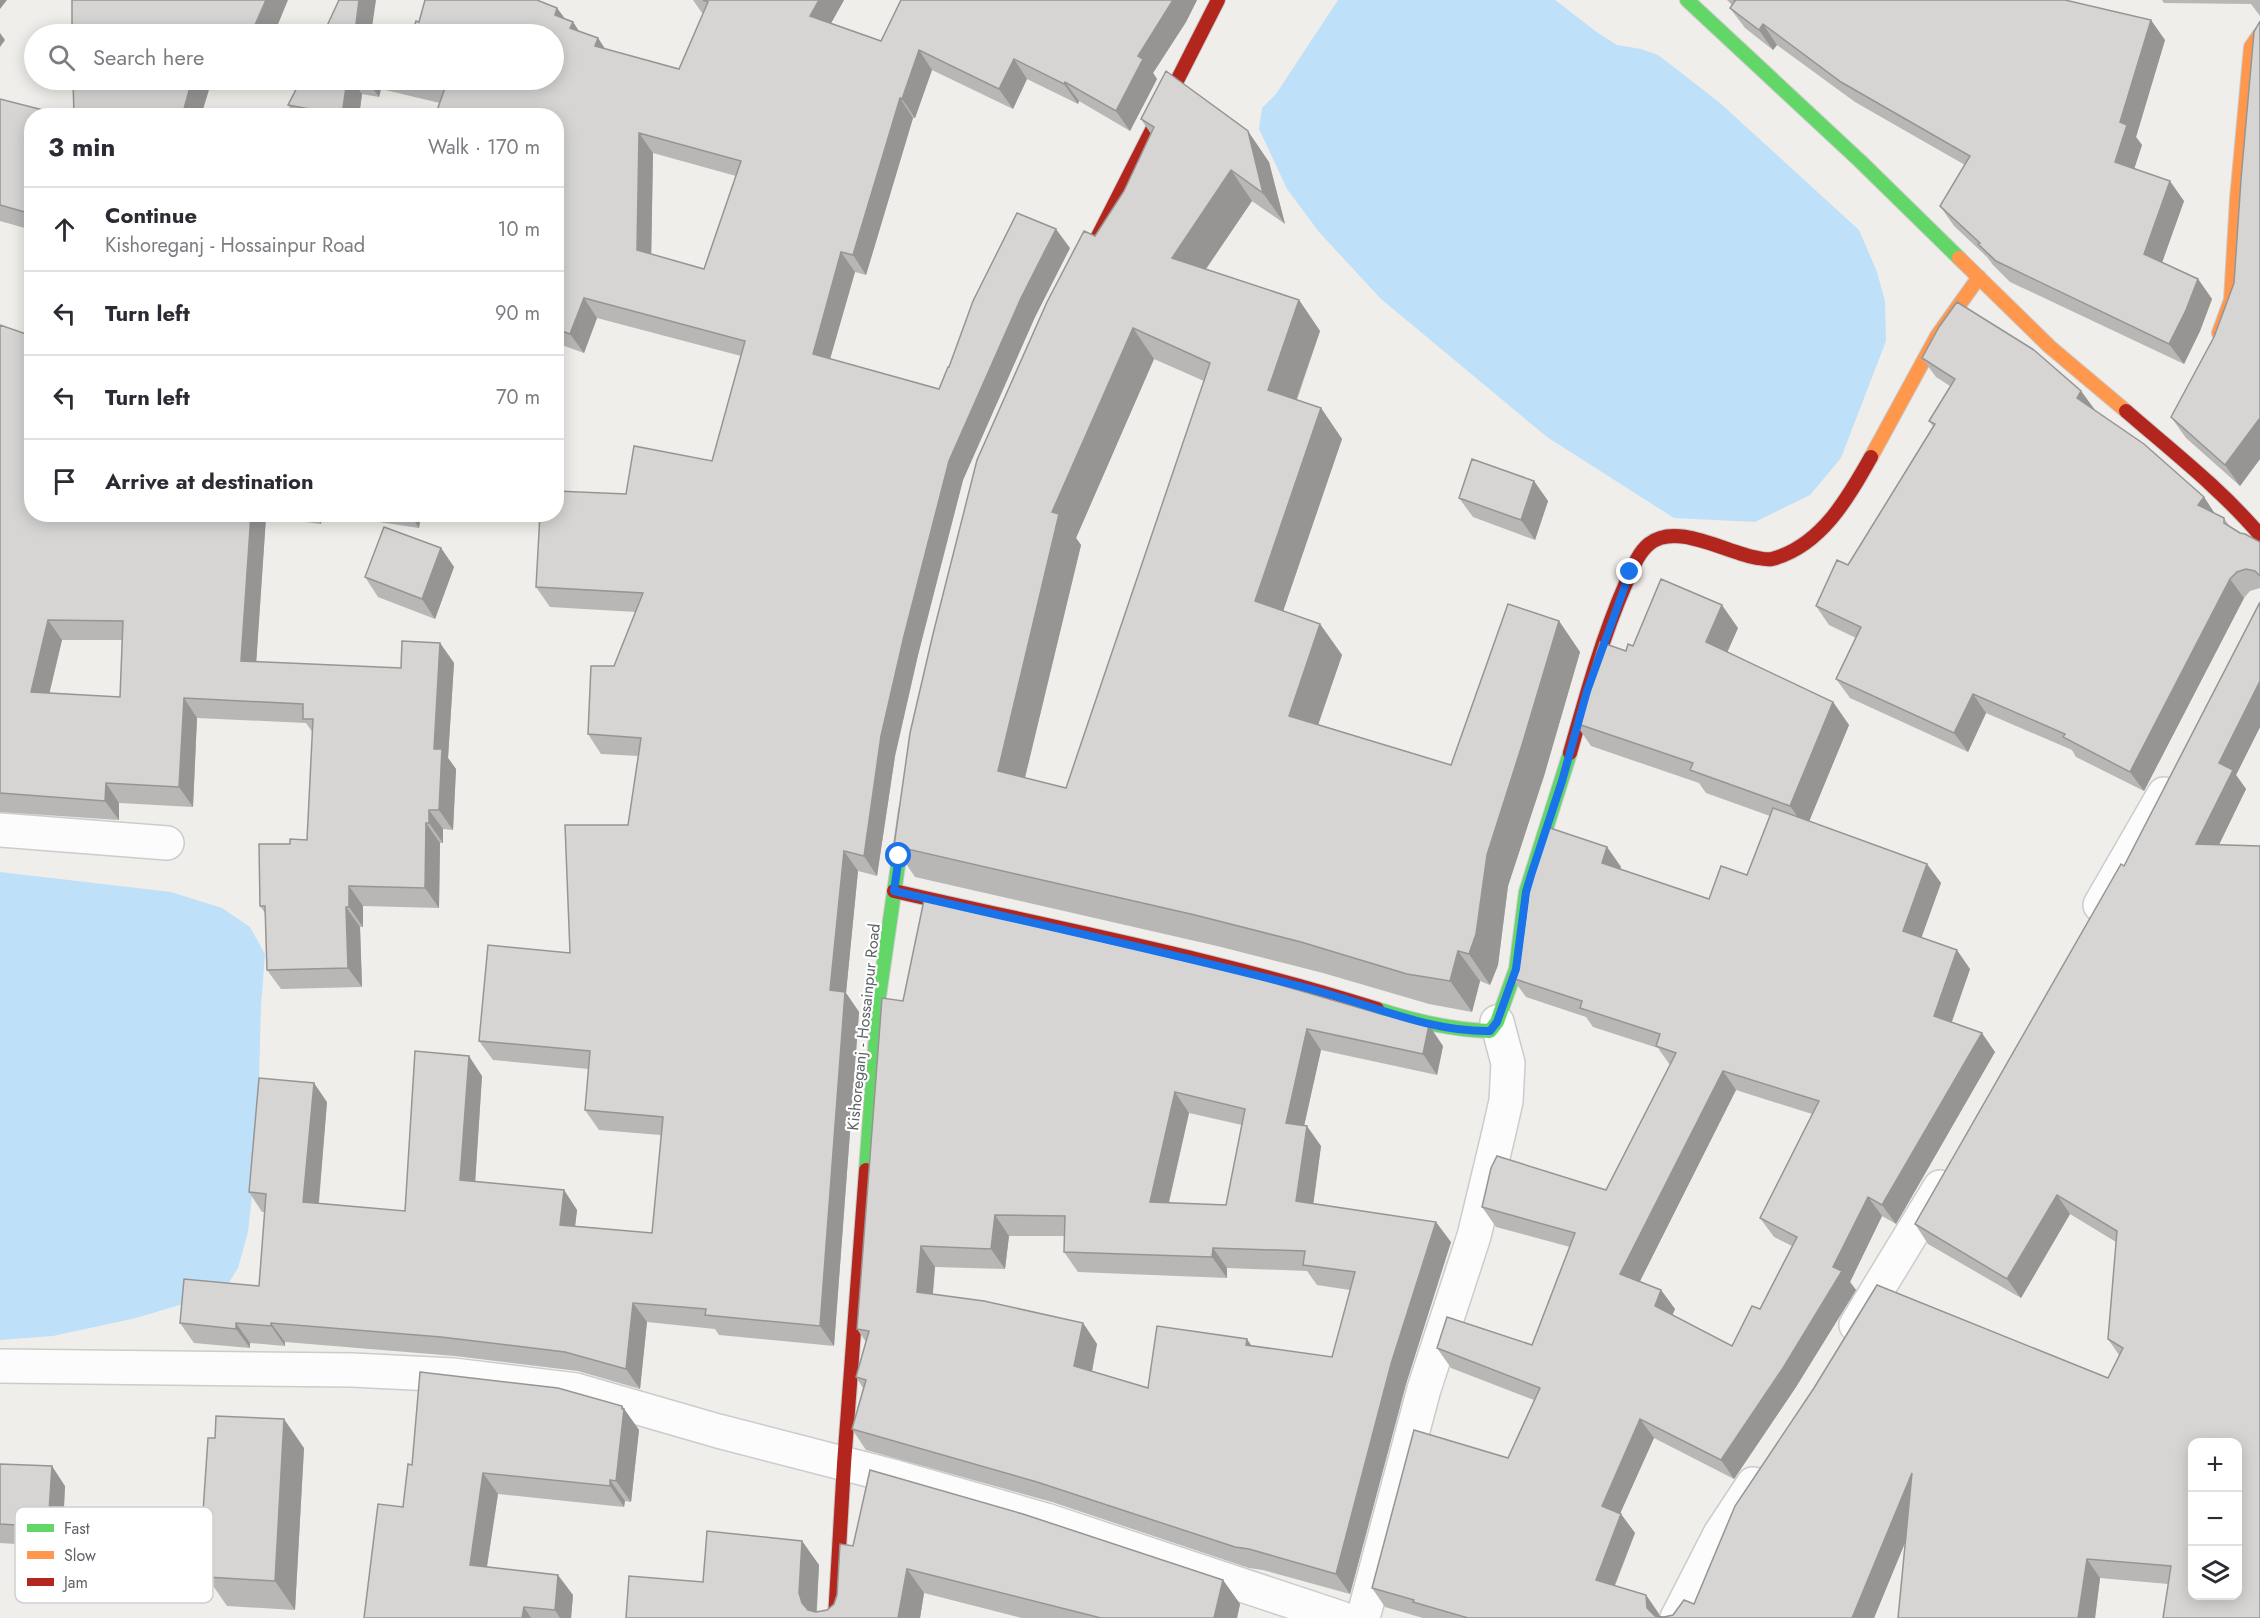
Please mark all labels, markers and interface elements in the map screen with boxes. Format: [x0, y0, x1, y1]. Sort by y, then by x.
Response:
search box [24, 24, 564, 90]
icon: search [45, 41, 78, 74]
text: Search here [93, 41, 204, 73]
text: 3 min [48, 128, 115, 166]
text: Walk · 170 m [428, 133, 540, 162]
text: Continue [105, 199, 197, 231]
icon: ahead [48, 213, 81, 246]
text: 10 m [497, 215, 540, 244]
text: Kishoreganj - Hossainpur Road [105, 231, 365, 260]
icon: left [48, 297, 81, 330]
text: Turn left [105, 297, 190, 329]
text: 90 m [495, 299, 540, 328]
icon: left [48, 381, 81, 414]
text: Turn left [105, 381, 190, 413]
text: 70 m [496, 383, 540, 412]
icon: arrive [48, 465, 81, 498]
text: Arrive at destination [105, 465, 314, 497]
route end [1616, 558, 1642, 584]
route start [885, 842, 911, 868]
street label: Kishoreganj - Hossainpur Road [841, 922, 886, 1132]
map controls [2188, 1438, 2242, 1600]
button: + [2188, 1438, 2242, 1492]
button: − [2188, 1492, 2242, 1546]
legend [15, 1507, 213, 1603]
text: Fast [64, 1517, 90, 1540]
text: Slow [64, 1544, 96, 1567]
button: layers [2188, 1546, 2242, 1600]
text: Jam [62, 1571, 88, 1594]

